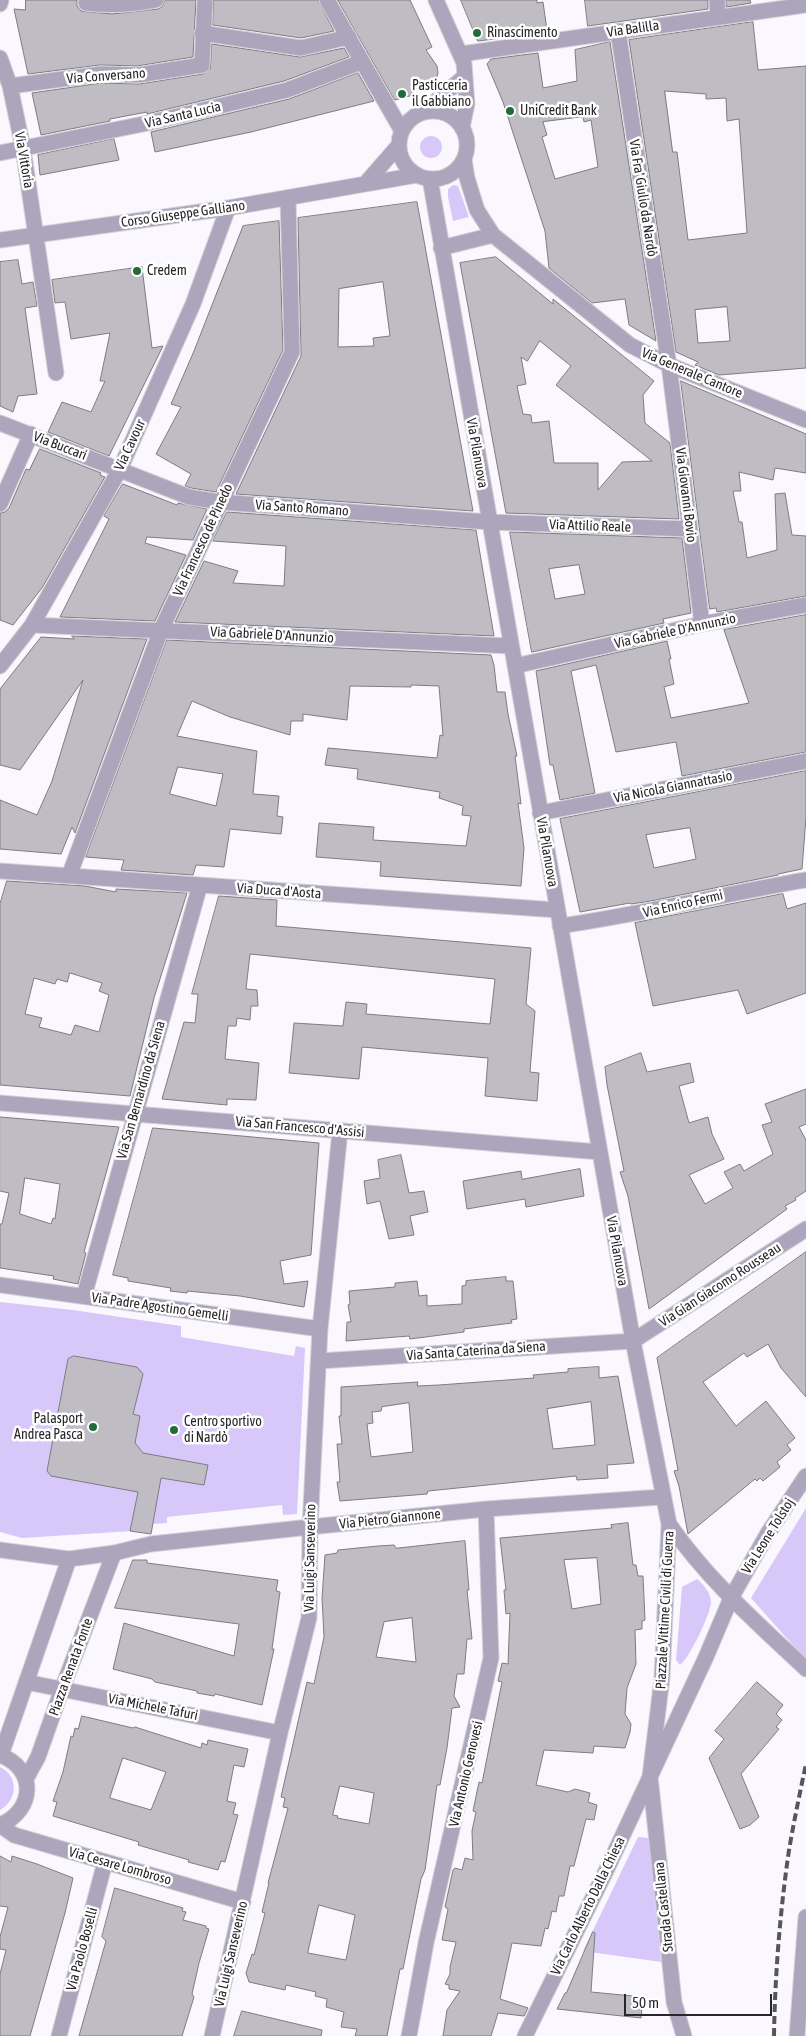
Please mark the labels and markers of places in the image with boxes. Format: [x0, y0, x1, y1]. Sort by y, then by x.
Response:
place label: Rinascimento [487, 25, 558, 41]
marker: Rinascimento [471, 27, 483, 39]
place label: Pasticceria il Gabbiano [412, 78, 471, 110]
marker: Pasticceria il Gabbiano [396, 88, 408, 100]
place label: UniCredit Bank [520, 103, 597, 119]
marker: UniCredit Bank [504, 105, 516, 117]
place label: Credem [147, 263, 187, 279]
marker: Credem [131, 265, 143, 277]
place label: Palasport Andrea Pasca [14, 1411, 83, 1444]
place label: Centro sportivo di Nardò [184, 1414, 262, 1446]
marker: Palasport Andrea Pasca [87, 1421, 99, 1433]
marker: Centro sportivo di Nardò [168, 1424, 180, 1436]

